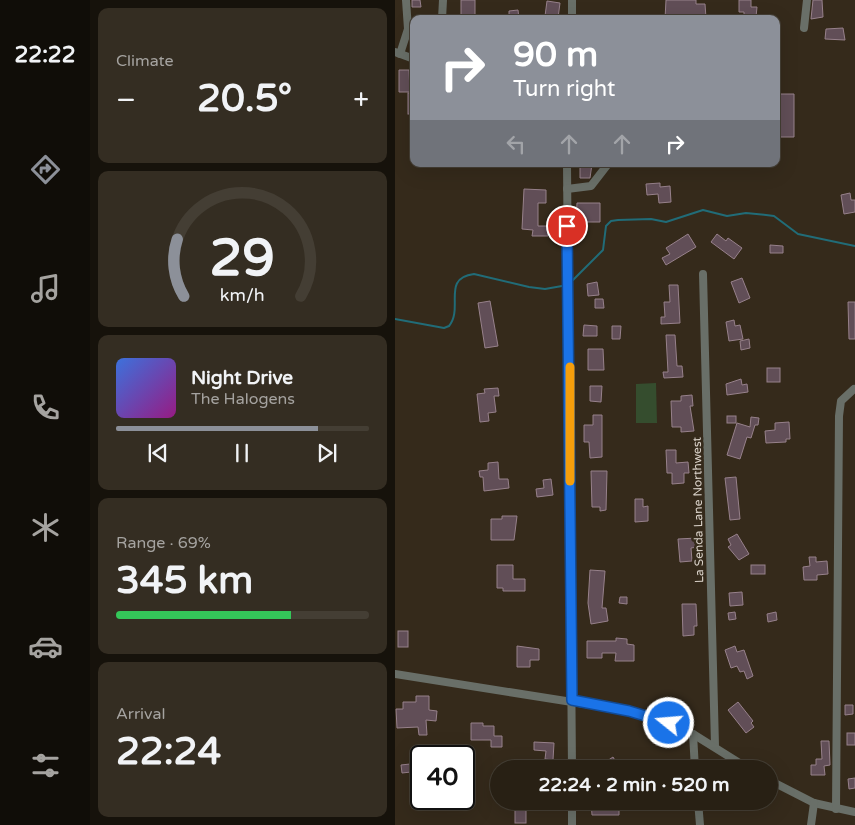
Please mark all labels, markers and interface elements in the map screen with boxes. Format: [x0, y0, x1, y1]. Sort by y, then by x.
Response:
text: 90 m [513, 34, 598, 76]
icon: right [430, 35, 495, 100]
text: 22:22 [15, 42, 75, 68]
text: Climate [116, 51, 174, 71]
text: 20.5° [197, 76, 292, 122]
text: Turn right [513, 76, 615, 102]
text: − [116, 83, 136, 117]
text: + [353, 83, 369, 117]
icon: left [502, 130, 530, 158]
icon: ahead [555, 130, 583, 158]
icon: ahead [608, 130, 636, 158]
icon: right [661, 130, 689, 158]
icon: directions [28, 152, 63, 187]
pin [546, 205, 588, 247]
icon: arrive [553, 212, 581, 240]
text: 29 [210, 227, 275, 290]
icon: music [28, 271, 63, 306]
text: km/h [220, 285, 265, 306]
text: Night Drive [191, 367, 293, 389]
text: The Halogens [191, 389, 295, 409]
icon: phone [28, 390, 63, 425]
street label: La Senda Lane Northwest [690, 436, 706, 583]
icon: previous [144, 439, 172, 467]
icon: pause [228, 439, 256, 467]
icon: next [313, 439, 341, 467]
icon: climate [28, 510, 63, 545]
text: Range · 69% [116, 533, 211, 553]
text: 345 km [116, 558, 253, 604]
icon: car [28, 629, 63, 664]
position arrow [642, 696, 694, 748]
text: Arrival [116, 704, 165, 724]
text: 22:24 [116, 729, 221, 775]
speed limit sign: 40 [410, 745, 475, 810]
icon: filters [28, 748, 63, 783]
text: 22:24 · 2 min · 520 m [538, 774, 730, 796]

